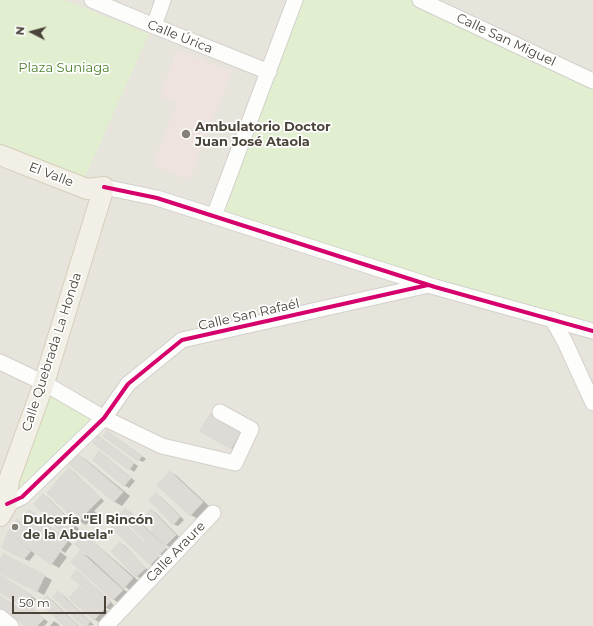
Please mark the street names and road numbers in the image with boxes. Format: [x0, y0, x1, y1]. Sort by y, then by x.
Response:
street label: Calle San Miguel [454, 10, 558, 70]
street label: Calle Úrica [145, 17, 215, 57]
street label: El Valle [27, 159, 75, 191]
street label: Calle Quebrada La Honda [19, 271, 85, 433]
street label: Calle San Rafaél [197, 296, 301, 334]
street label: Calle Araure [143, 518, 209, 586]

